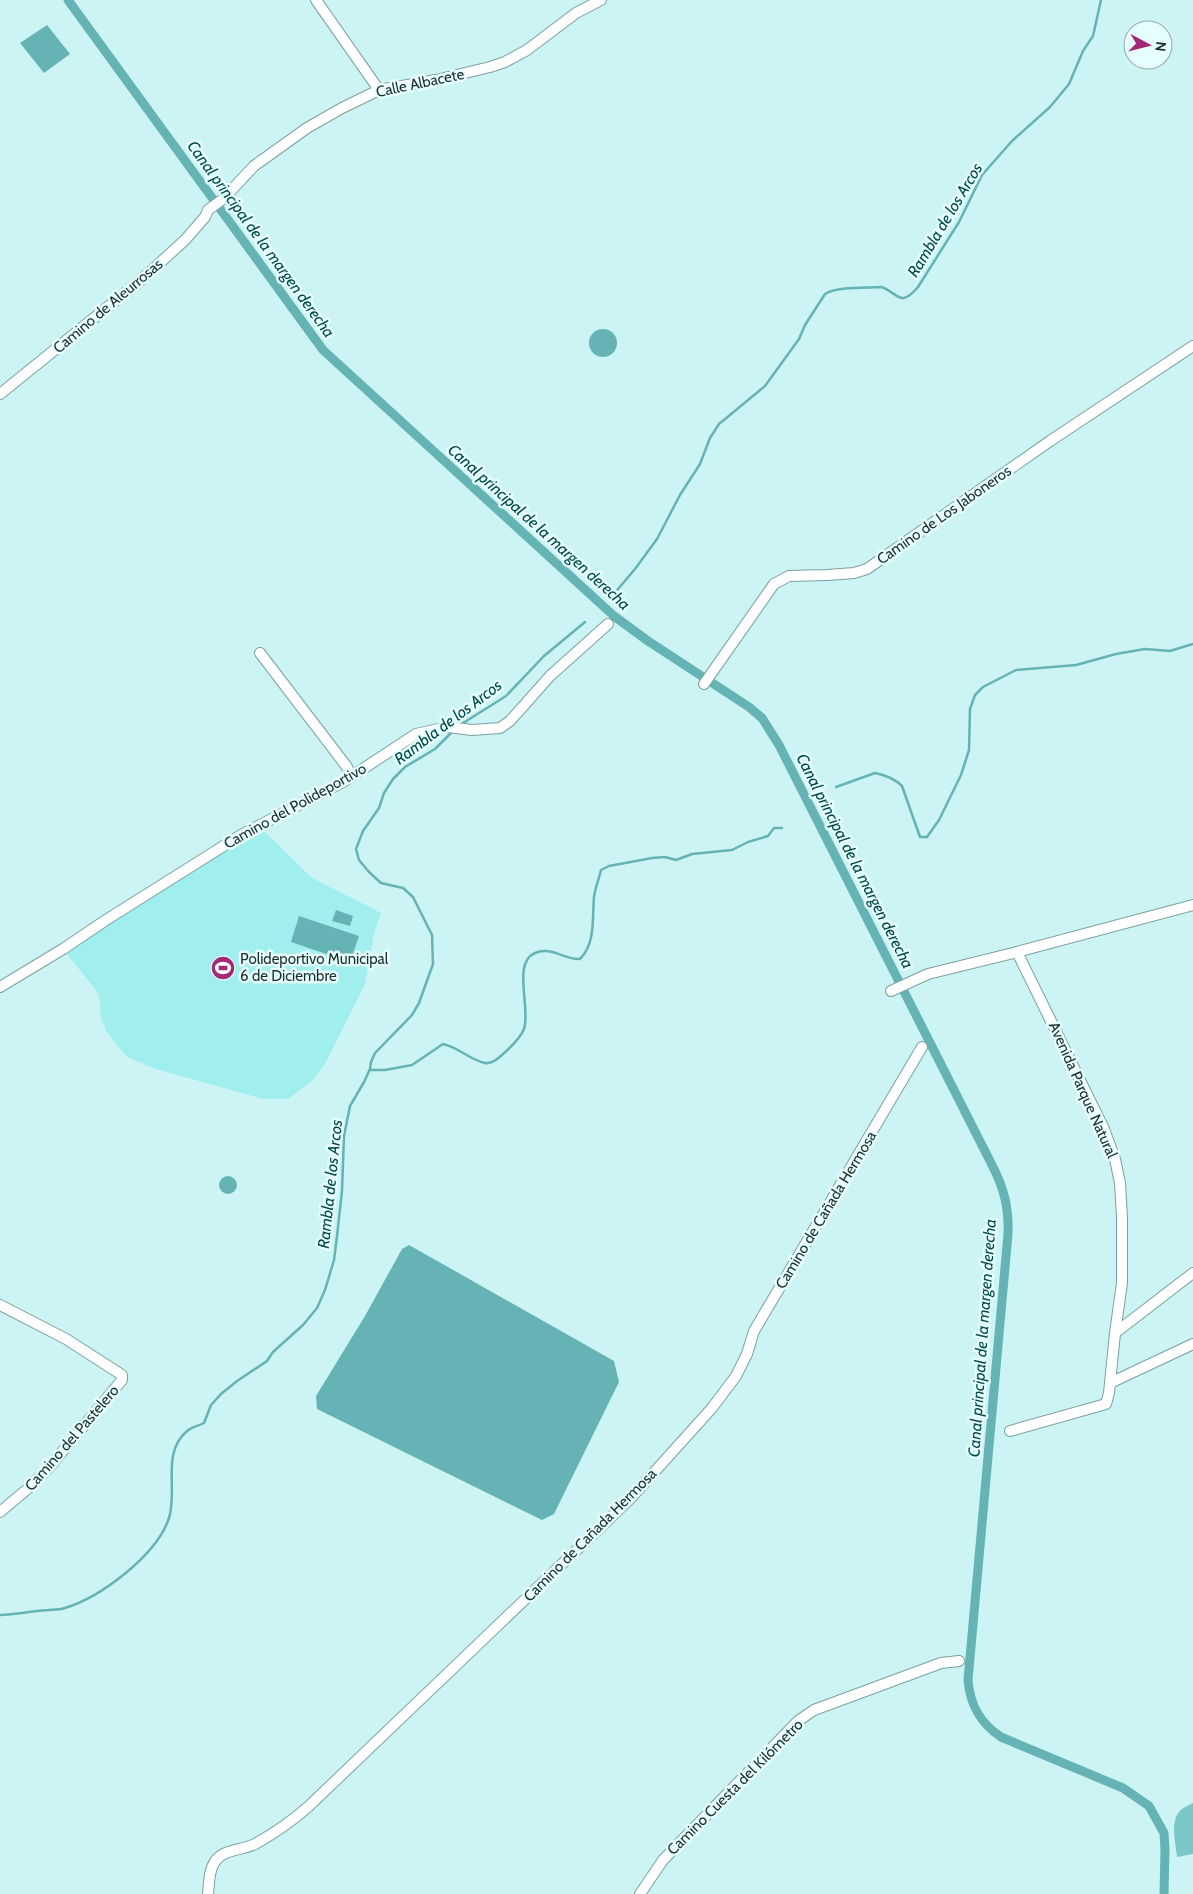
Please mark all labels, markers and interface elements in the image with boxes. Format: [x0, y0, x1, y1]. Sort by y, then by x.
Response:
north arrow [1123, 20, 1173, 70]
text: N [1151, 41, 1170, 53]
street label: Calle Albacete [374, 65, 466, 101]
water label: Canal principal de la margen derecha [183, 137, 339, 341]
water label: Rambla de los Arcos [904, 160, 986, 280]
street label: Camino de Aleurrosas [50, 255, 166, 357]
water label: Canal principal de la margen derecha [444, 440, 634, 614]
street label: Camino de Los Jaboneros [873, 462, 1015, 568]
water label: Rambla de los Arcos [391, 675, 505, 769]
water label: Canal principal de la margen derecha [792, 750, 918, 972]
street label: Camino del Polideportivo [221, 759, 369, 853]
place label: Polideportivo Municipal 6 de Diciembre [240, 950, 389, 985]
sports icon: Polideportivo Municipal 6 de Diciembre [210, 955, 236, 981]
street label: Avenida Parque Natural [1045, 1019, 1121, 1161]
water label: Rambla de los Arcos [314, 1119, 346, 1249]
street label: Camino de Cañada Hermosa [772, 1127, 881, 1292]
water label: Canal principal de la margen derecha [964, 1218, 1000, 1458]
street label: Camino del Pastelero [21, 1381, 123, 1495]
street label: Camino de Cañada Hermosa [520, 1464, 661, 1605]
street label: Camino Cuesta del Kilómetro [663, 1715, 807, 1859]

